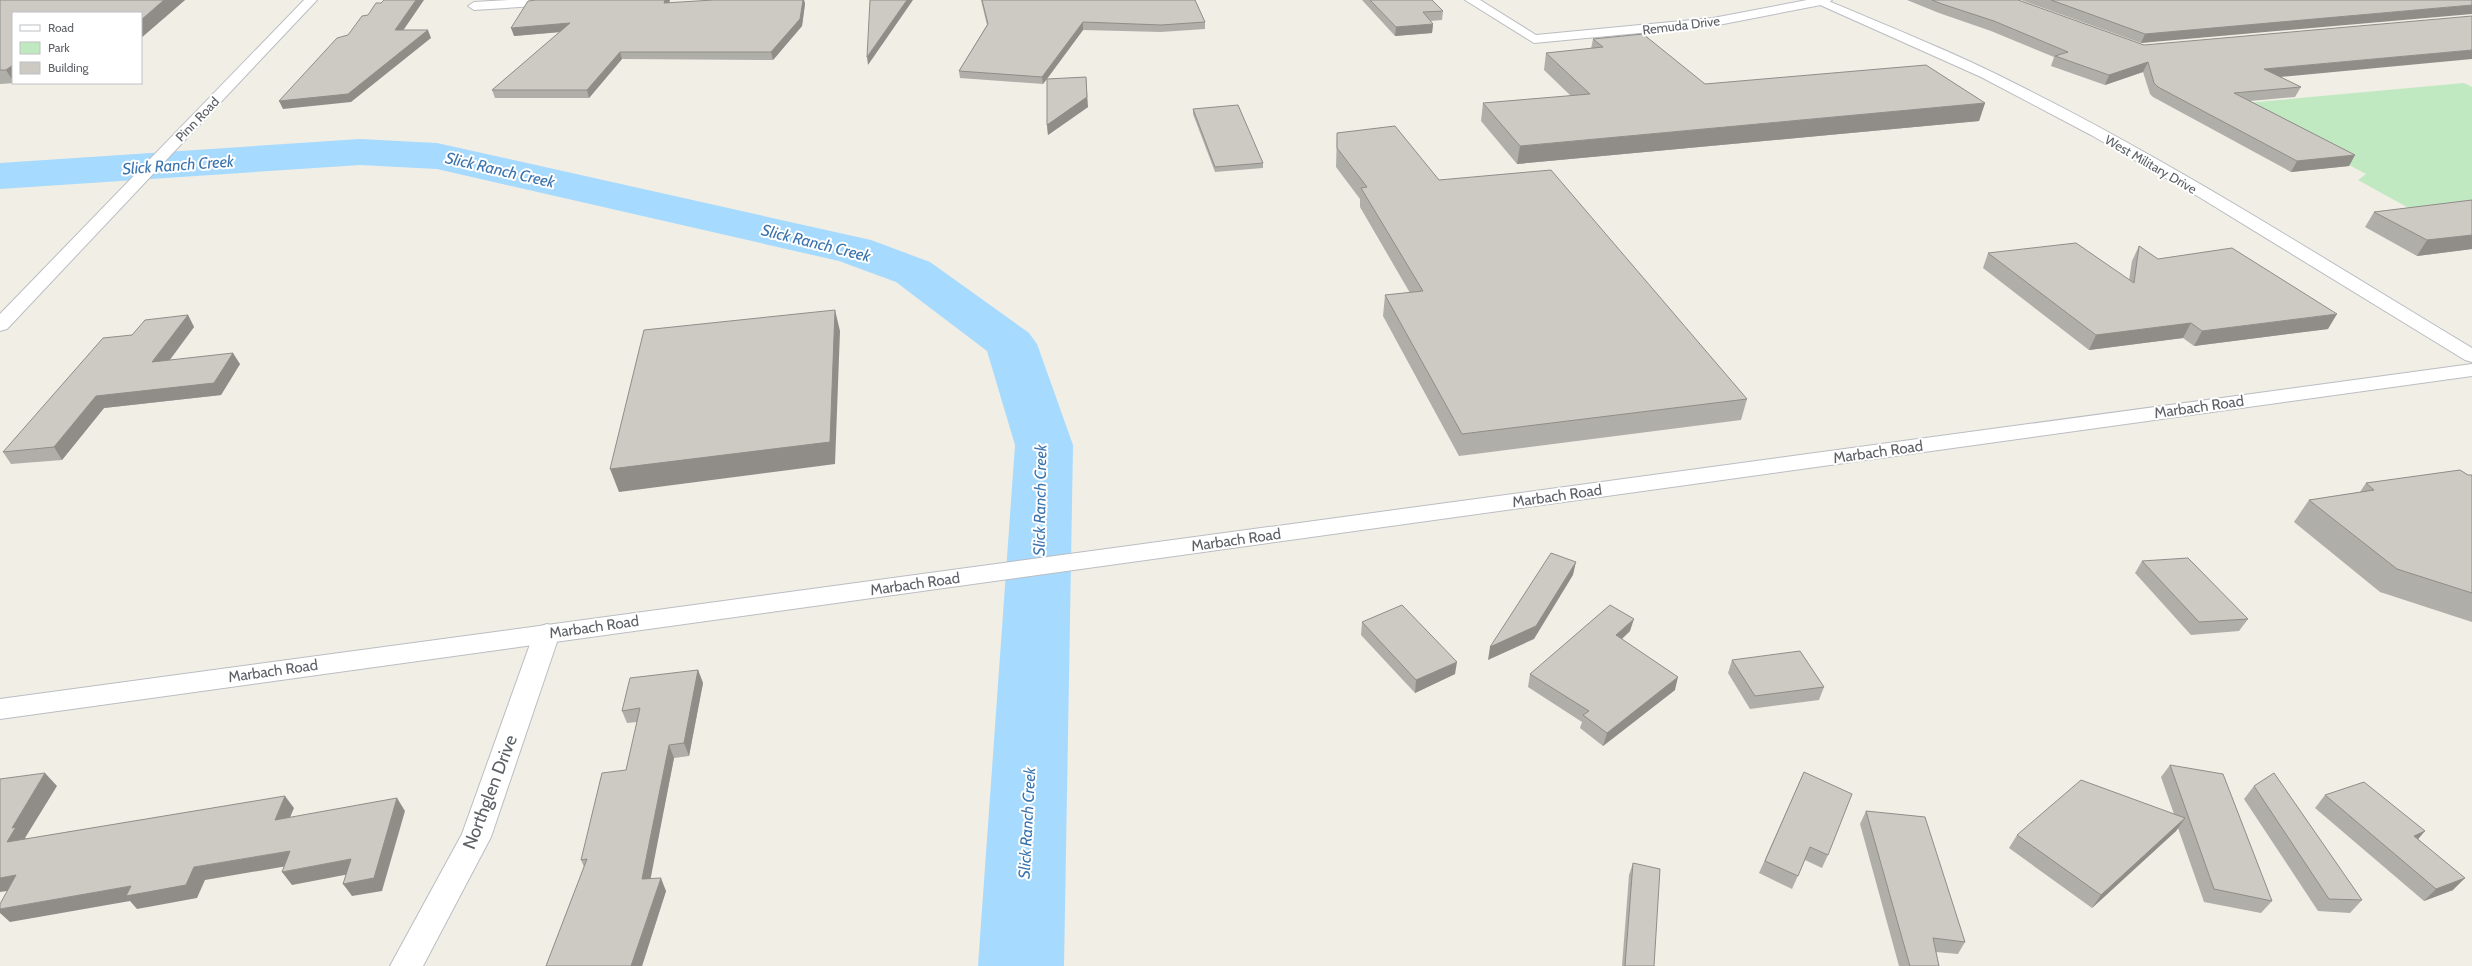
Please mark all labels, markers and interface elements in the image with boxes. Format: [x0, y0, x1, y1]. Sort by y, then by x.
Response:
legend [12, 12, 142, 84]
street label: Remuda Drive [1641, 12, 1721, 38]
text: Road [48, 20, 74, 35]
text: Park [48, 40, 70, 55]
text: Building [48, 60, 90, 75]
street label: Pinn Road [172, 93, 222, 145]
street label: West Military Drive [2102, 131, 2200, 197]
water label: Slick Ranch Creek [443, 148, 558, 192]
water label: Slick Ranch Creek [122, 152, 235, 178]
water label: Slick Ranch Creek [760, 220, 874, 266]
street label: Marbach Road [2153, 392, 2245, 422]
street label: Marbach Road [1832, 437, 1924, 467]
water label: Slick Ranch Creek [1030, 443, 1050, 556]
street label: Marbach Road [1511, 481, 1603, 511]
street label: Marbach Road [1190, 525, 1282, 555]
street label: Marbach Road [869, 569, 961, 599]
street label: Marbach Road [548, 612, 640, 642]
street label: Marbach Road [227, 656, 319, 686]
street label: Northglen Drive [458, 732, 522, 852]
water label: Slick Ranch Creek [1015, 766, 1039, 879]

